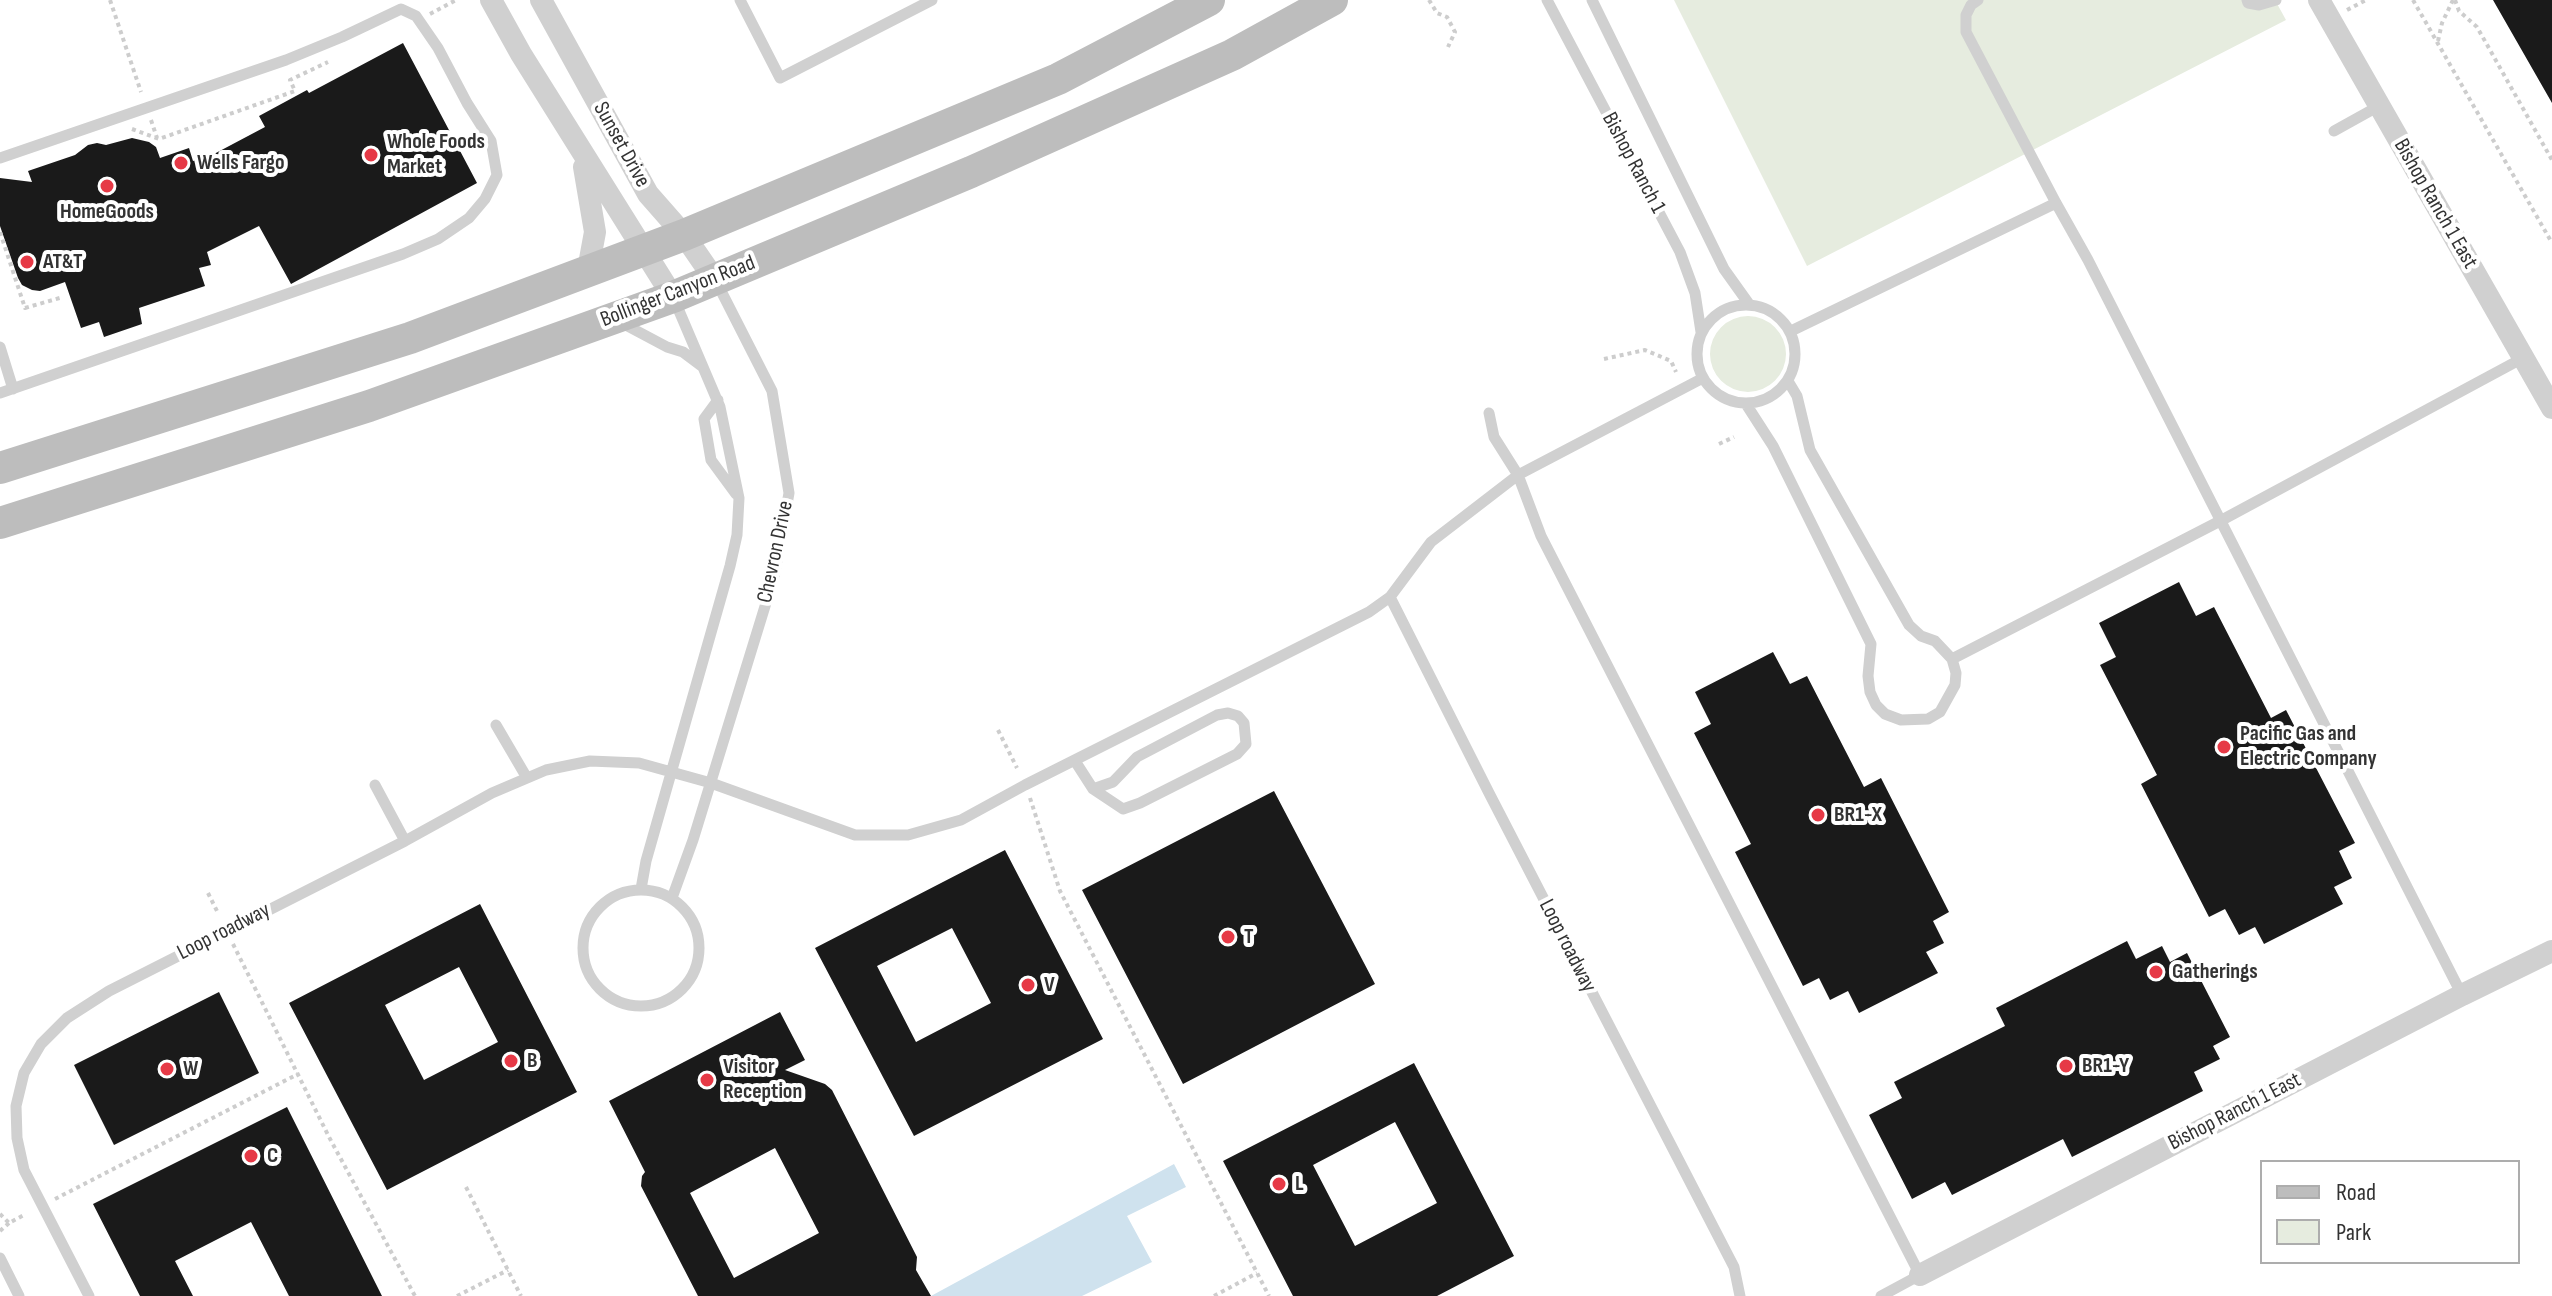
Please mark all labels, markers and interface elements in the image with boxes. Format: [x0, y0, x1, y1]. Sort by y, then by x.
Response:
street label: Sunset Drive [587, 98, 655, 192]
street label: Bishop Ranch 1 [1595, 108, 1671, 218]
place label: Whole Foods Market [387, 129, 485, 180]
street label: Bishop Ranch 1 East [2387, 134, 2483, 274]
marker: Whole Foods Market [362, 146, 380, 164]
place label: Wells Fargo [197, 150, 285, 176]
marker: Wells Fargo [172, 154, 190, 172]
marker: HomeGoods [98, 177, 116, 195]
place label: HomeGoods [60, 199, 154, 225]
place label: AT&T [43, 249, 83, 275]
street label: Bollinger Canyon Road [597, 250, 759, 334]
marker: AT&T [18, 253, 36, 271]
street label: Chevron Drive [752, 499, 800, 605]
place label: Pacific Gas and Electric Company [2240, 721, 2377, 772]
marker: Pacific Gas and Electric Company [2215, 738, 2233, 756]
place label: BR1-X [1834, 802, 1882, 828]
marker: BR1-X [1809, 806, 1827, 824]
street label: Loop roadway [1532, 895, 1602, 997]
street label: Loop roadway [173, 897, 275, 967]
place label: T [1244, 924, 1254, 950]
marker: T [1219, 928, 1237, 946]
place label: Gatherings [2172, 959, 2258, 985]
marker: Gatherings [2147, 963, 2165, 981]
place label: V [1044, 972, 1055, 998]
marker: V [1019, 976, 1037, 994]
place label: B [527, 1048, 537, 1074]
marker: B [502, 1052, 520, 1070]
place label: BR1-Y [2082, 1053, 2129, 1079]
place label: Visitor Reception [723, 1054, 802, 1106]
place label: W [183, 1056, 198, 1082]
marker: BR1-Y [2057, 1057, 2075, 1075]
marker: W [158, 1060, 176, 1078]
street label: Bishop Ranch 1 East [2164, 1067, 2306, 1157]
marker: Visitor Reception [698, 1071, 716, 1089]
place label: C [267, 1143, 278, 1169]
marker: C [242, 1147, 260, 1165]
legend [2260, 1160, 2520, 1264]
place label: L [1295, 1171, 1304, 1197]
marker: L [1270, 1175, 1288, 1193]
text: Road [2336, 1178, 2376, 1207]
text: Park [2336, 1218, 2371, 1247]

